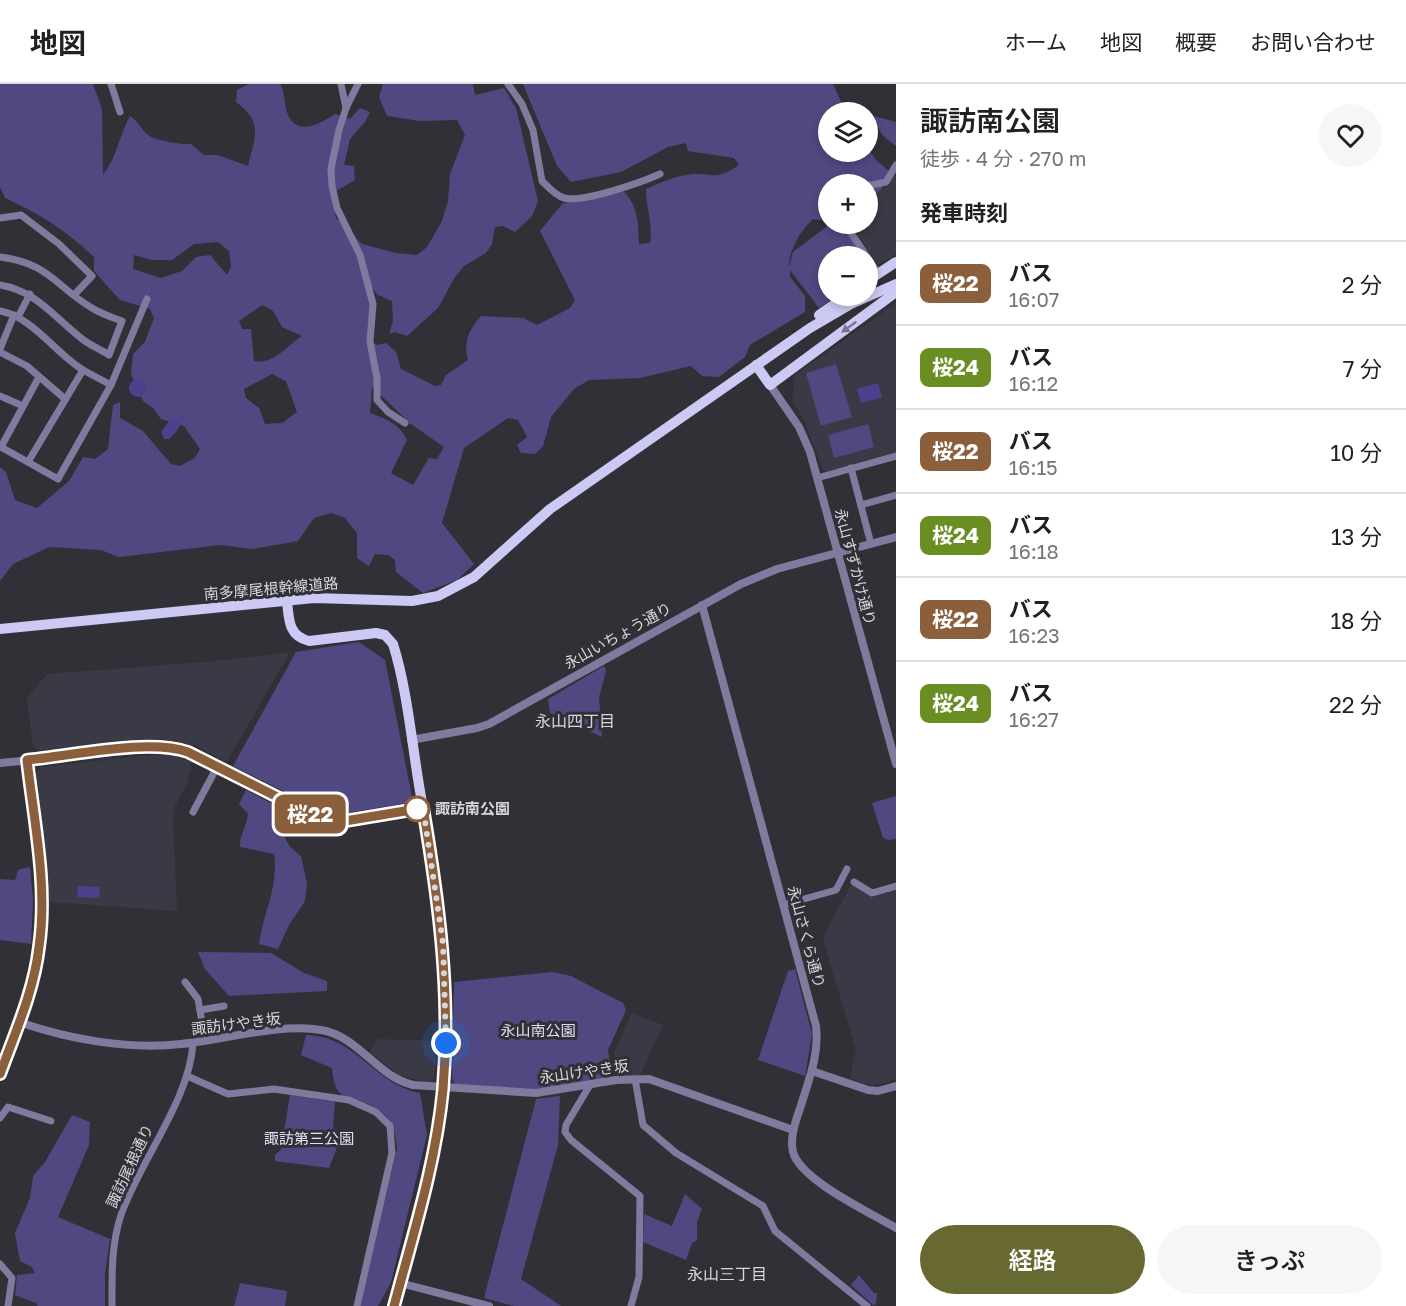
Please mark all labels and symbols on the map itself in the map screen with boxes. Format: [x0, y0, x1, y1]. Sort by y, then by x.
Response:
one-way arrow [841, 320, 856, 332]
street label: 永山すずかけ通り [832, 506, 880, 627]
street label: 南多摩尾根幹線道路 [203, 573, 339, 603]
street label: 永山いちょう通り [561, 598, 674, 672]
district label: 永山四丁目 [535, 711, 615, 731]
line badge: 桜22 [276, 794, 344, 834]
marker: 諏訪南公園 [404, 796, 430, 822]
place label: 諏訪南公園 [435, 799, 510, 817]
street label: 永山さくら通り [785, 884, 829, 990]
street label: 諏訪けやき坂 [190, 1009, 282, 1037]
park label: 永山南公園 [500, 1021, 576, 1039]
your location [431, 1028, 461, 1058]
street label: 永山けやき坂 [538, 1056, 630, 1086]
street label: 諏訪尾根通り [102, 1121, 156, 1210]
park label: 諏訪第三公園 [264, 1129, 354, 1147]
district label: 永山三丁目 [687, 1264, 767, 1284]

